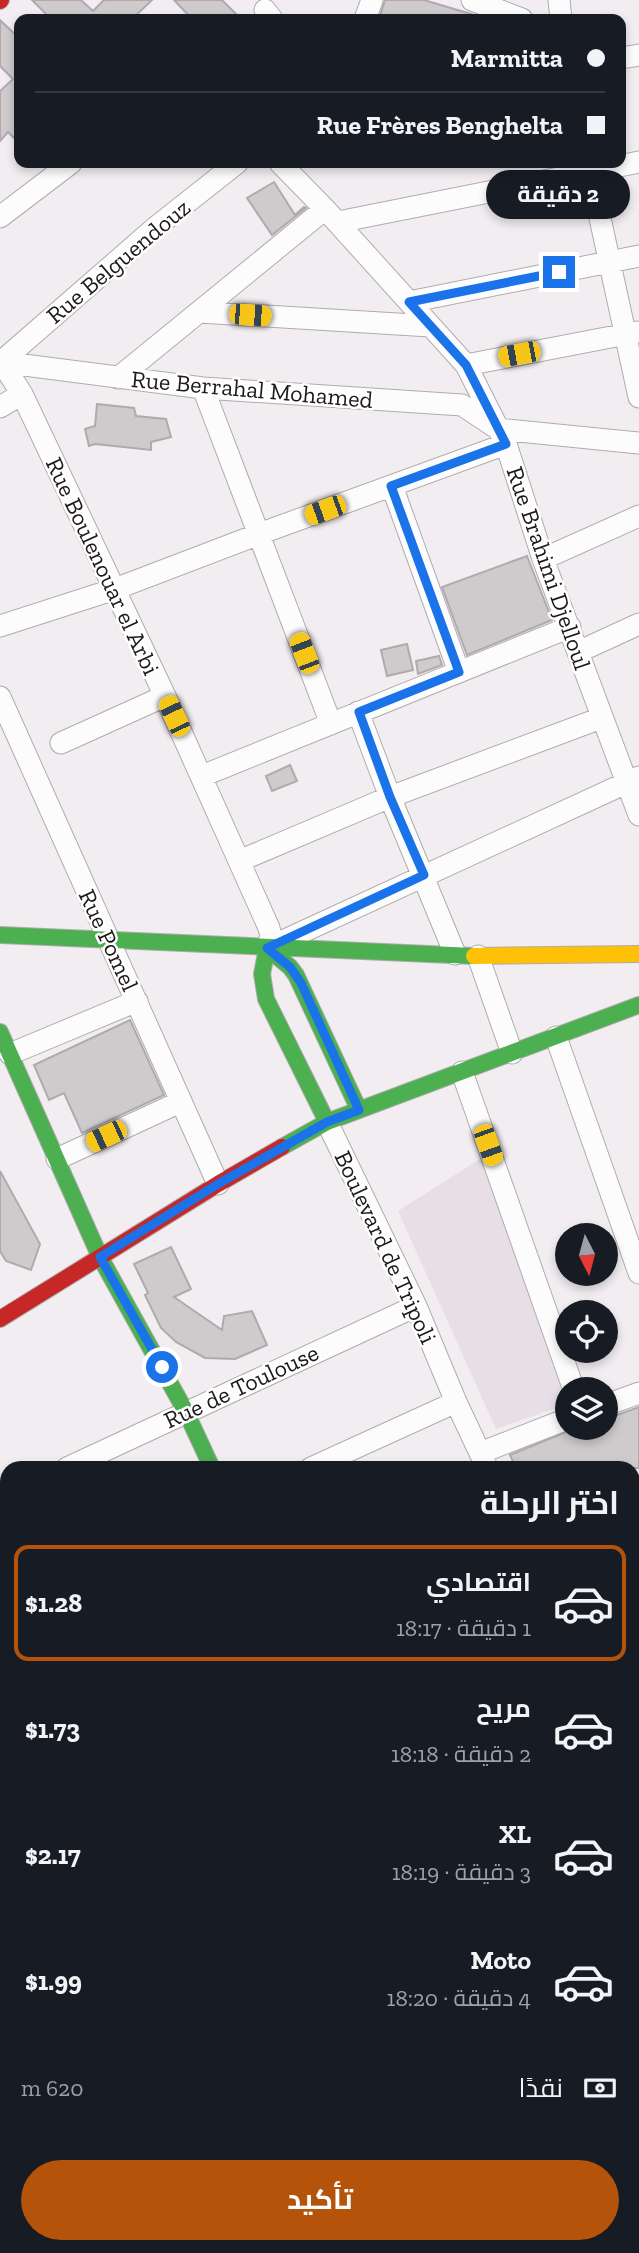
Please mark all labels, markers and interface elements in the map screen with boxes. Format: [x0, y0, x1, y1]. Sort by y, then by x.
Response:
text: Marmitta [451, 42, 563, 74]
text: Rue Frères Benghelta [317, 109, 563, 141]
callout: 2 دقيقة [487, 170, 631, 219]
text: 2 دقيقة [517, 180, 599, 208]
street label: Rue Belguendouz [40, 192, 196, 330]
route end [543, 256, 575, 288]
car [229, 303, 272, 327]
car [497, 340, 542, 368]
street label: Rue Berrahal Mohamed [130, 364, 374, 414]
street label: Rue Boulenouar el Arbi [40, 453, 166, 680]
street label: Rue Brahimi Djelloul [501, 462, 597, 674]
car [302, 493, 349, 527]
car [287, 630, 322, 676]
car [156, 693, 193, 739]
street label: Rue Pomel [73, 885, 145, 995]
car [83, 1118, 130, 1154]
car [471, 1122, 506, 1168]
street label: Boulevard de Tripoli [329, 1146, 444, 1348]
north arrow [555, 1223, 618, 1286]
map controls [555, 1223, 618, 1440]
button: locate [555, 1300, 618, 1363]
street label: Rue de Toulouse [159, 1337, 323, 1435]
route start [146, 1351, 178, 1383]
button: layers [555, 1377, 618, 1440]
text: اختر الرحلة [480, 1484, 619, 1522]
text: اقتصادي [426, 1566, 531, 1598]
icon: car [552, 1572, 615, 1635]
text: $1.28 [25, 1587, 82, 1619]
text: 1 دقيقة · 18:17 [396, 1614, 531, 1642]
text: مريح [476, 1692, 531, 1724]
icon: car [552, 1698, 615, 1761]
text: $1.73 [25, 1713, 80, 1745]
text: 2 دقيقة · 18:18 [391, 1740, 531, 1768]
text: XL [499, 1818, 531, 1850]
icon: car [552, 1824, 615, 1887]
text: $2.17 [25, 1839, 81, 1871]
text: 3 دقيقة · 18:19 [392, 1858, 531, 1886]
text: Moto [471, 1944, 531, 1976]
icon: car [552, 1950, 615, 2013]
text: $1.99 [25, 1965, 82, 1997]
text: 4 دقيقة · 18:20 [387, 1984, 531, 2012]
icon: cash [581, 2069, 619, 2107]
text: نقدًا [519, 2072, 563, 2104]
text: 620 m [21, 2074, 83, 2102]
button: تأكيد [21, 2160, 619, 2240]

